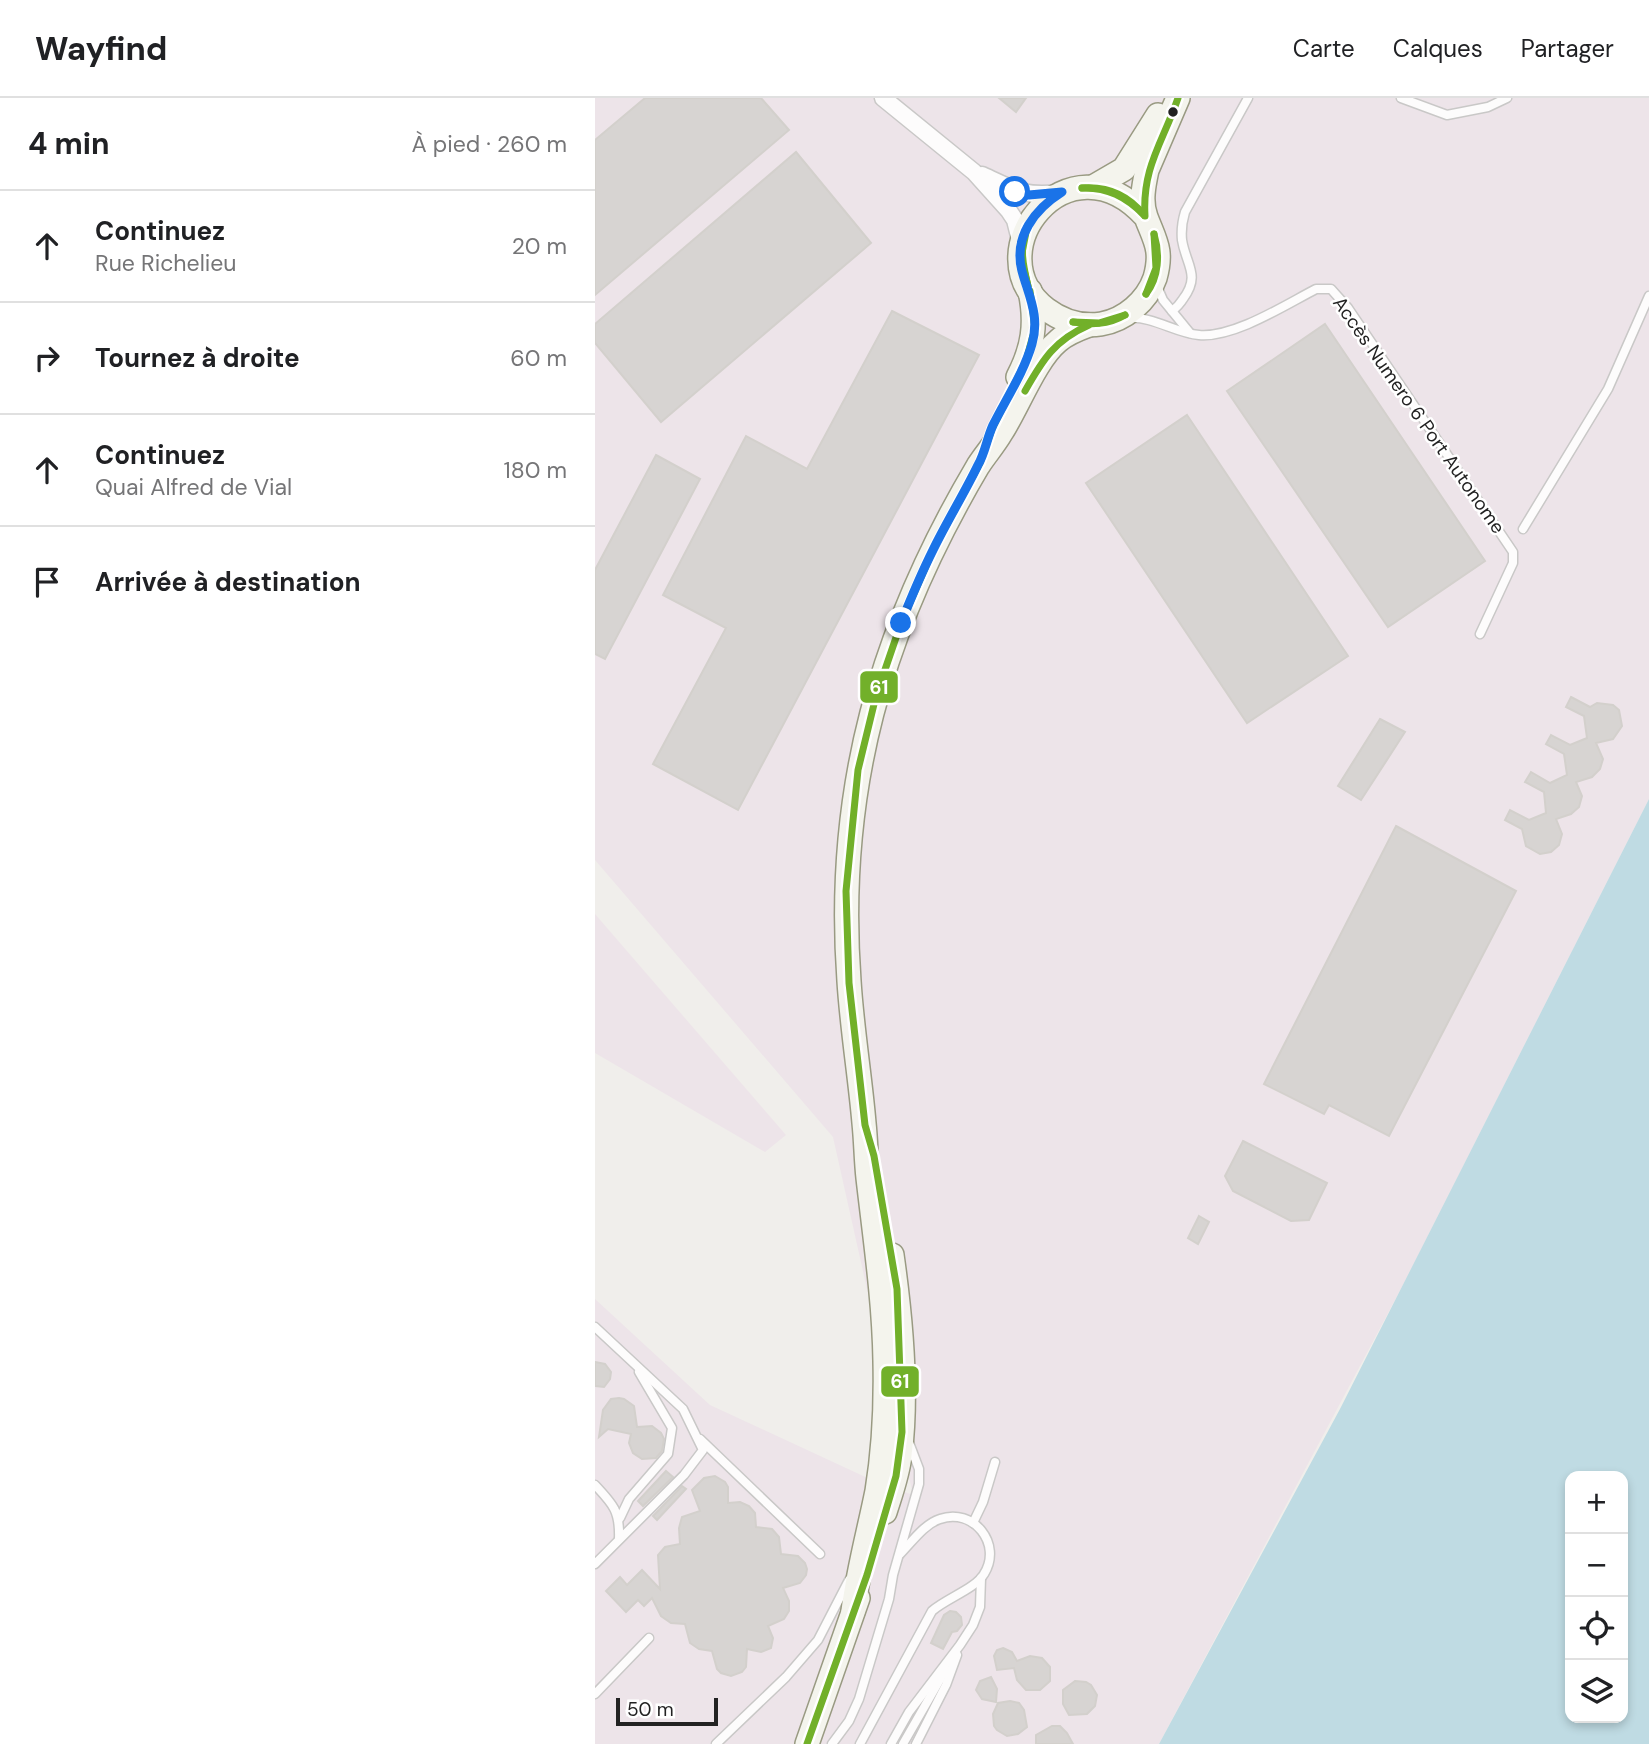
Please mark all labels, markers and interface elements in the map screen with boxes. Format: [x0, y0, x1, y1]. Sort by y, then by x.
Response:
text: Wayfind [35, 27, 167, 70]
text: Carte [1293, 33, 1355, 64]
text: Calques [1393, 33, 1483, 64]
text: Partager [1521, 33, 1614, 64]
unlabelled marker [1166, 105, 1180, 119]
text: 4 min [28, 124, 110, 163]
text: À pied · 260 m [411, 129, 567, 159]
route start [999, 176, 1030, 207]
text: Continuez [95, 214, 225, 248]
icon: ahead [28, 227, 66, 265]
text: 20 m [512, 231, 567, 261]
text: Rue Richelieu [95, 248, 237, 278]
street label: Accès Numero 6 Port Autonome [1327, 292, 1511, 538]
icon: right [28, 339, 66, 377]
text: Tournez à droite [95, 341, 300, 375]
text: 60 m [510, 343, 567, 373]
text: Continuez [95, 438, 225, 472]
icon: ahead [28, 451, 66, 489]
text: 180 m [503, 455, 567, 485]
text: Quai Alfred de Vial [95, 472, 292, 502]
icon: arrive [28, 563, 66, 601]
text: Arrivée à destination [95, 565, 361, 599]
route end [885, 607, 916, 638]
line badge: 61 [859, 670, 899, 704]
text: 61 [870, 675, 888, 700]
line badge: 61 [880, 1365, 920, 1398]
text: 61 [891, 1369, 909, 1394]
map controls [1565, 1471, 1628, 1723]
button: + [1565, 1471, 1628, 1534]
button: − [1565, 1534, 1628, 1597]
button: locate [1565, 1597, 1628, 1660]
button: layers [1565, 1660, 1628, 1723]
scale bar [616, 1695, 717, 1727]
text: 50 m [627, 1697, 674, 1722]

